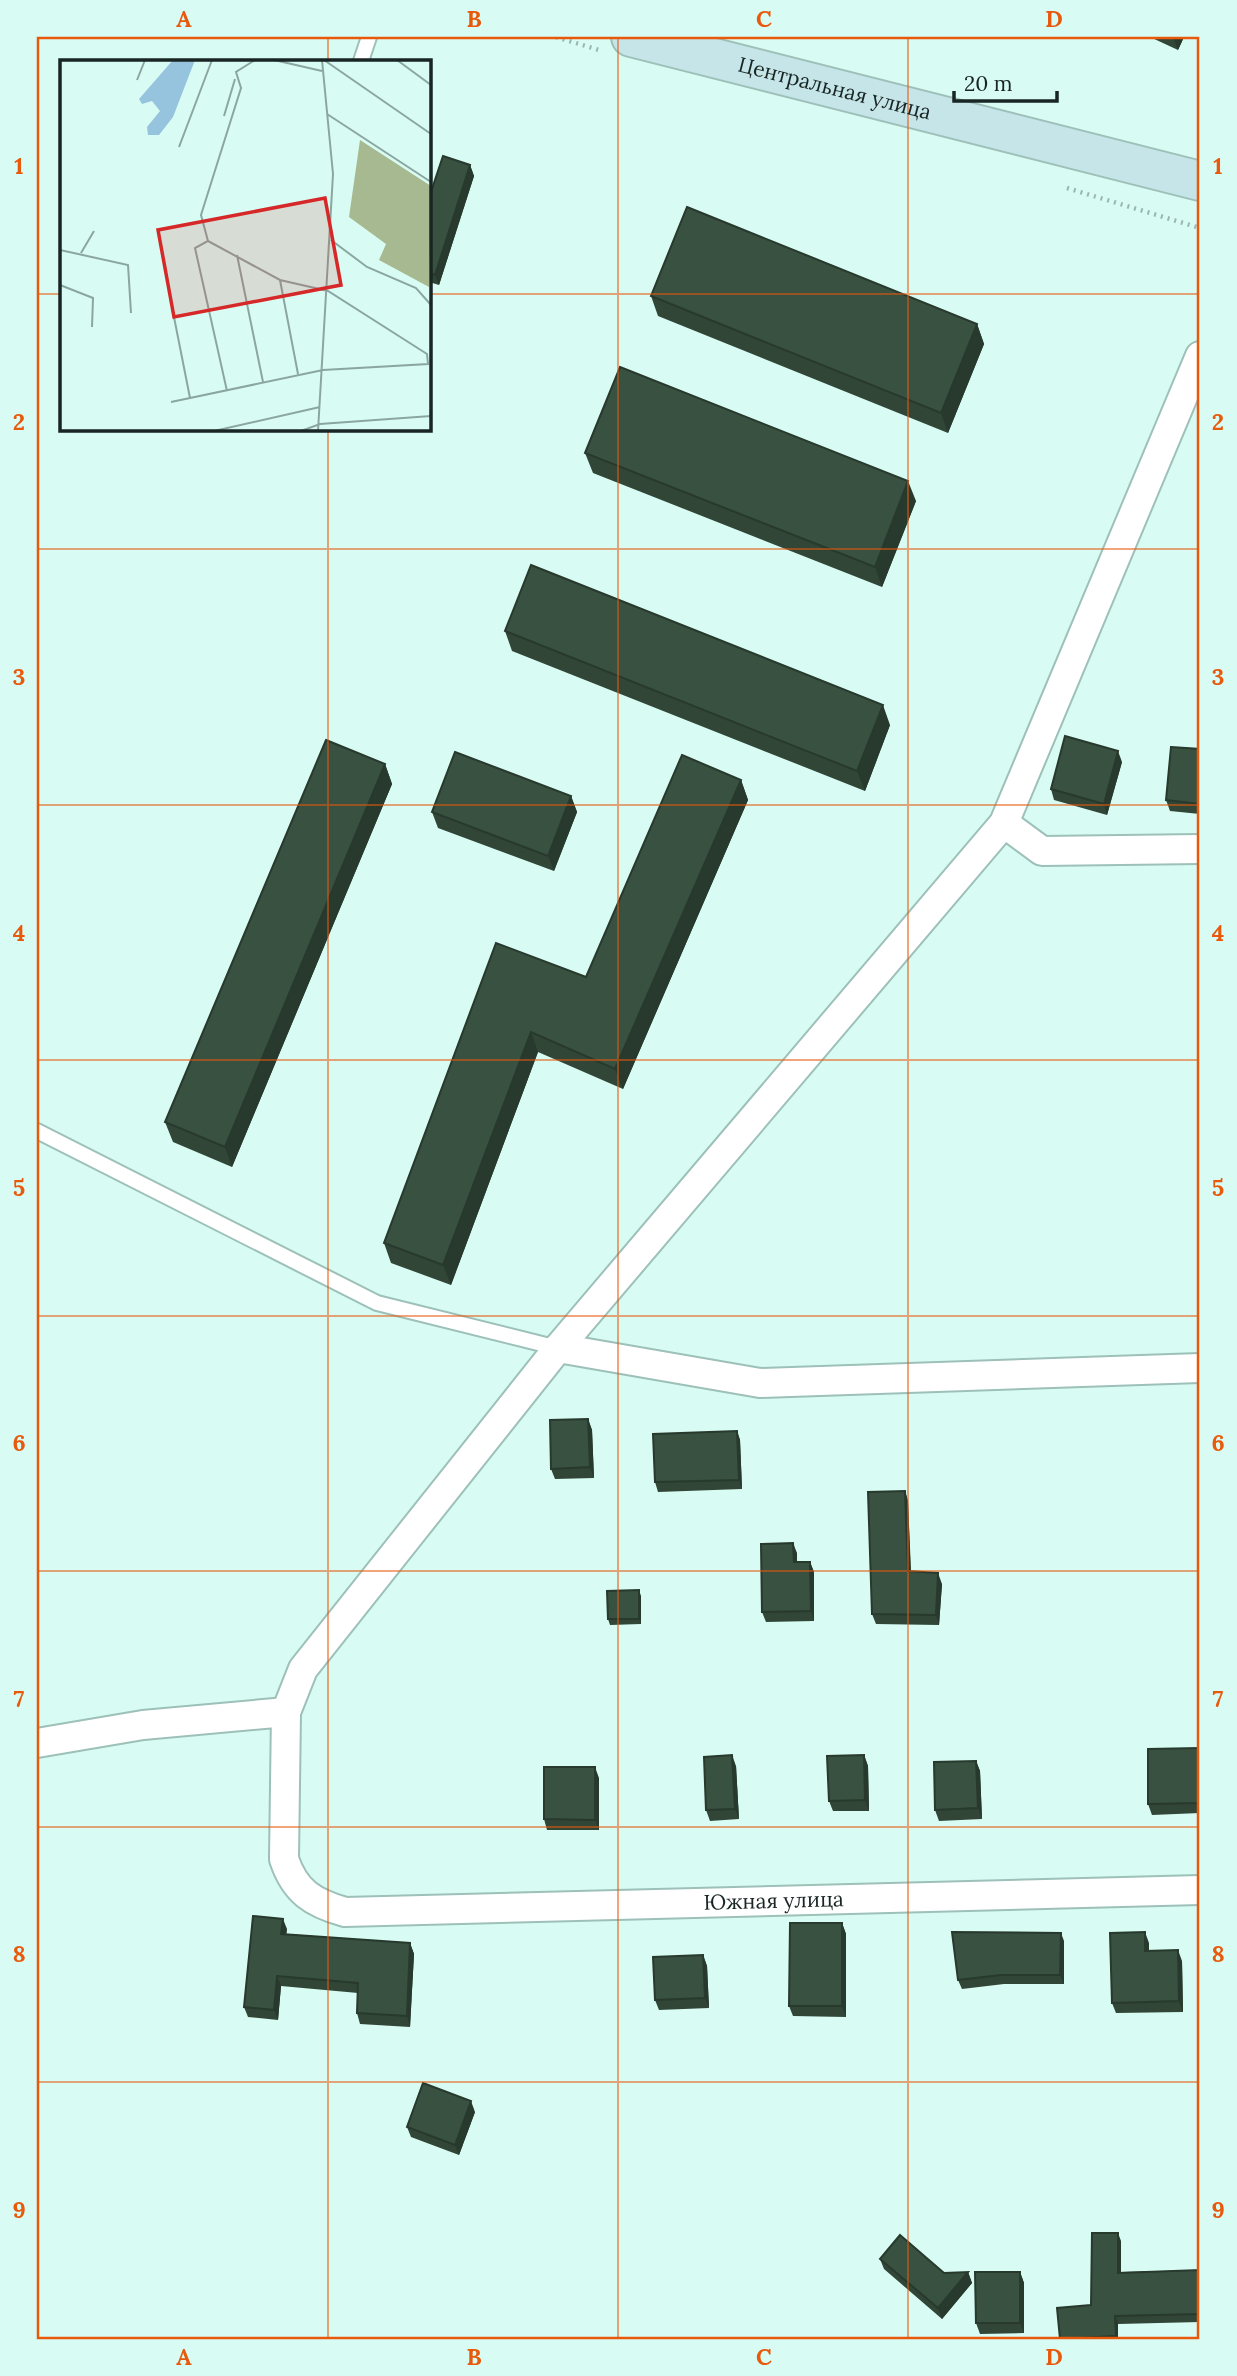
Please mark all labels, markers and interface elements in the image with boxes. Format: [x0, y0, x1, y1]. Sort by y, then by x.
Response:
text: A [176, 4, 192, 33]
text: B [466, 4, 482, 33]
text: C [756, 4, 772, 33]
text: D [1045, 4, 1063, 33]
street label: Центральная улица [735, 51, 934, 125]
inset map [60, 60, 430, 430]
scale bar [954, 60, 1057, 104]
text: 20 m [964, 70, 1013, 97]
text: 1 [14, 151, 24, 180]
text: 1 [1213, 151, 1223, 180]
text: 2 [13, 407, 25, 436]
text: 2 [1212, 407, 1224, 436]
text: 3 [13, 662, 25, 691]
text: 3 [1212, 662, 1224, 691]
text: 4 [13, 918, 25, 947]
text: 4 [1212, 918, 1224, 947]
text: 5 [13, 1173, 25, 1202]
text: 5 [1212, 1173, 1224, 1202]
text: 6 [12, 1428, 26, 1457]
text: 6 [1211, 1428, 1225, 1457]
text: 7 [14, 1684, 25, 1713]
text: 7 [1213, 1684, 1224, 1713]
street label: Южная улица [703, 1885, 844, 1916]
text: 8 [12, 1939, 26, 1968]
text: 8 [1211, 1939, 1225, 1968]
text: 9 [12, 2195, 26, 2224]
text: 9 [1211, 2195, 1225, 2224]
text: A [176, 2342, 192, 2371]
text: B [466, 2342, 482, 2371]
text: C [756, 2342, 772, 2371]
text: D [1045, 2342, 1063, 2371]

